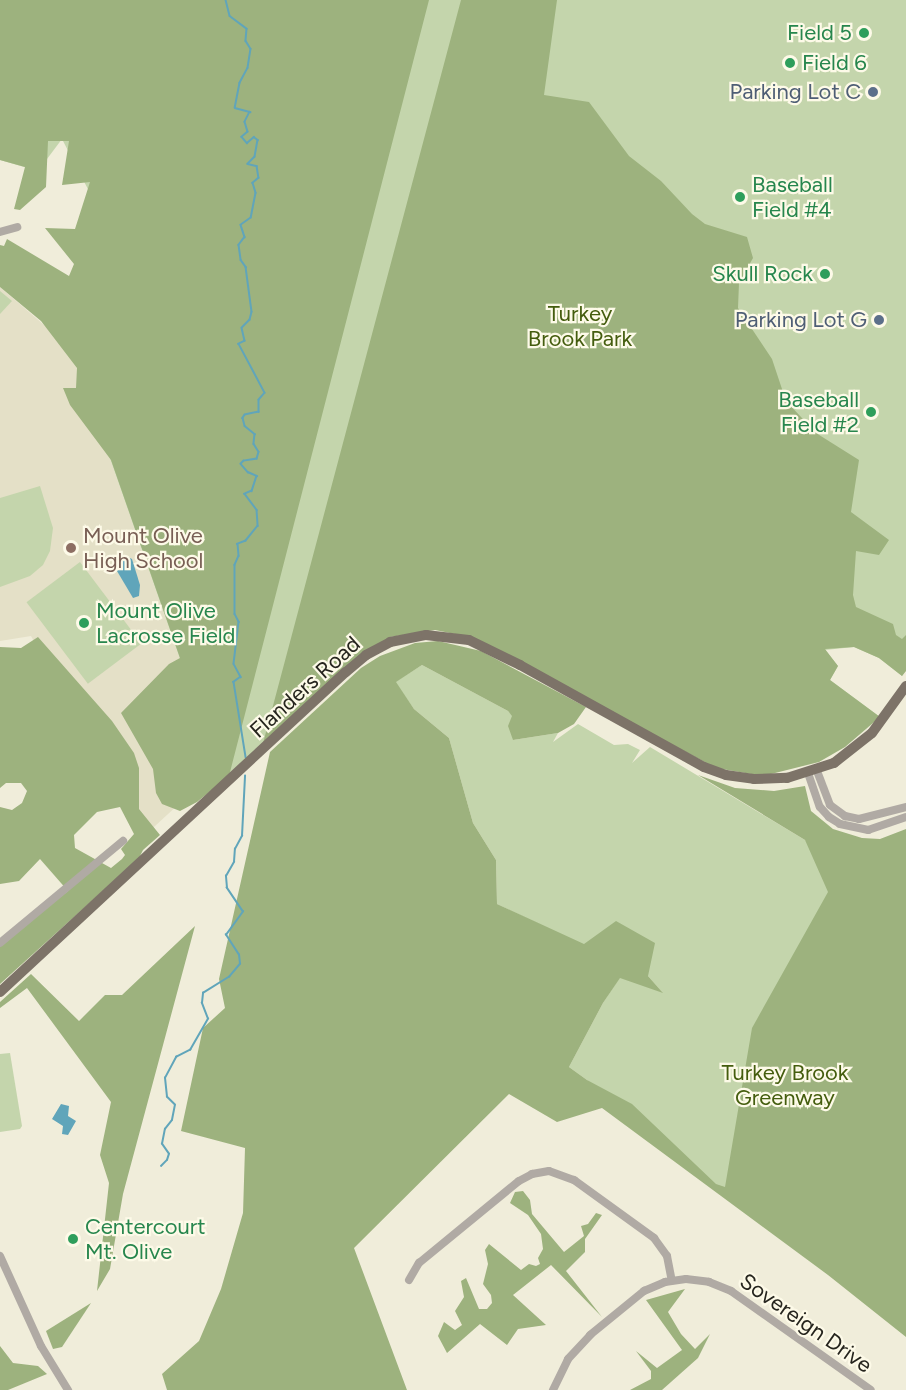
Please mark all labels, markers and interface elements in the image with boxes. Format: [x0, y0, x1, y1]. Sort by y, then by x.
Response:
place label: Field 5 [787, 20, 852, 46]
marker: Field 5 [857, 26, 871, 40]
place label: Field 6 [802, 50, 867, 76]
marker: Field 6 [783, 56, 797, 70]
place label: Parking Lot C [730, 79, 861, 105]
marker: Parking Lot C [866, 85, 880, 99]
place label: Baseball Field #4 [752, 171, 833, 222]
marker: Baseball Field #4 [733, 190, 747, 204]
place label: Skull Rock [712, 261, 813, 287]
marker: Skull Rock [818, 267, 832, 281]
park label: Turkey Brook Park [528, 300, 632, 352]
place label: Parking Lot G [735, 307, 867, 333]
marker: Parking Lot G [872, 313, 886, 327]
place label: Baseball Field #2 [778, 386, 859, 438]
marker: Baseball Field #2 [864, 405, 878, 419]
place label: Mount Olive High School [83, 522, 203, 574]
marker: Mount Olive High School [64, 541, 78, 555]
place label: Mount Olive Lacrosse Field [96, 597, 235, 648]
marker: Mount Olive Lacrosse Field [77, 616, 91, 630]
street label: Flanders Road [245, 631, 365, 743]
park label: Turkey Brook Greenway [721, 1059, 849, 1110]
place label: Centercourt Mt. Olive [85, 1213, 206, 1264]
marker: Centercourt Mt. Olive [66, 1232, 80, 1246]
street label: Sovereign Drive [735, 1268, 877, 1378]

